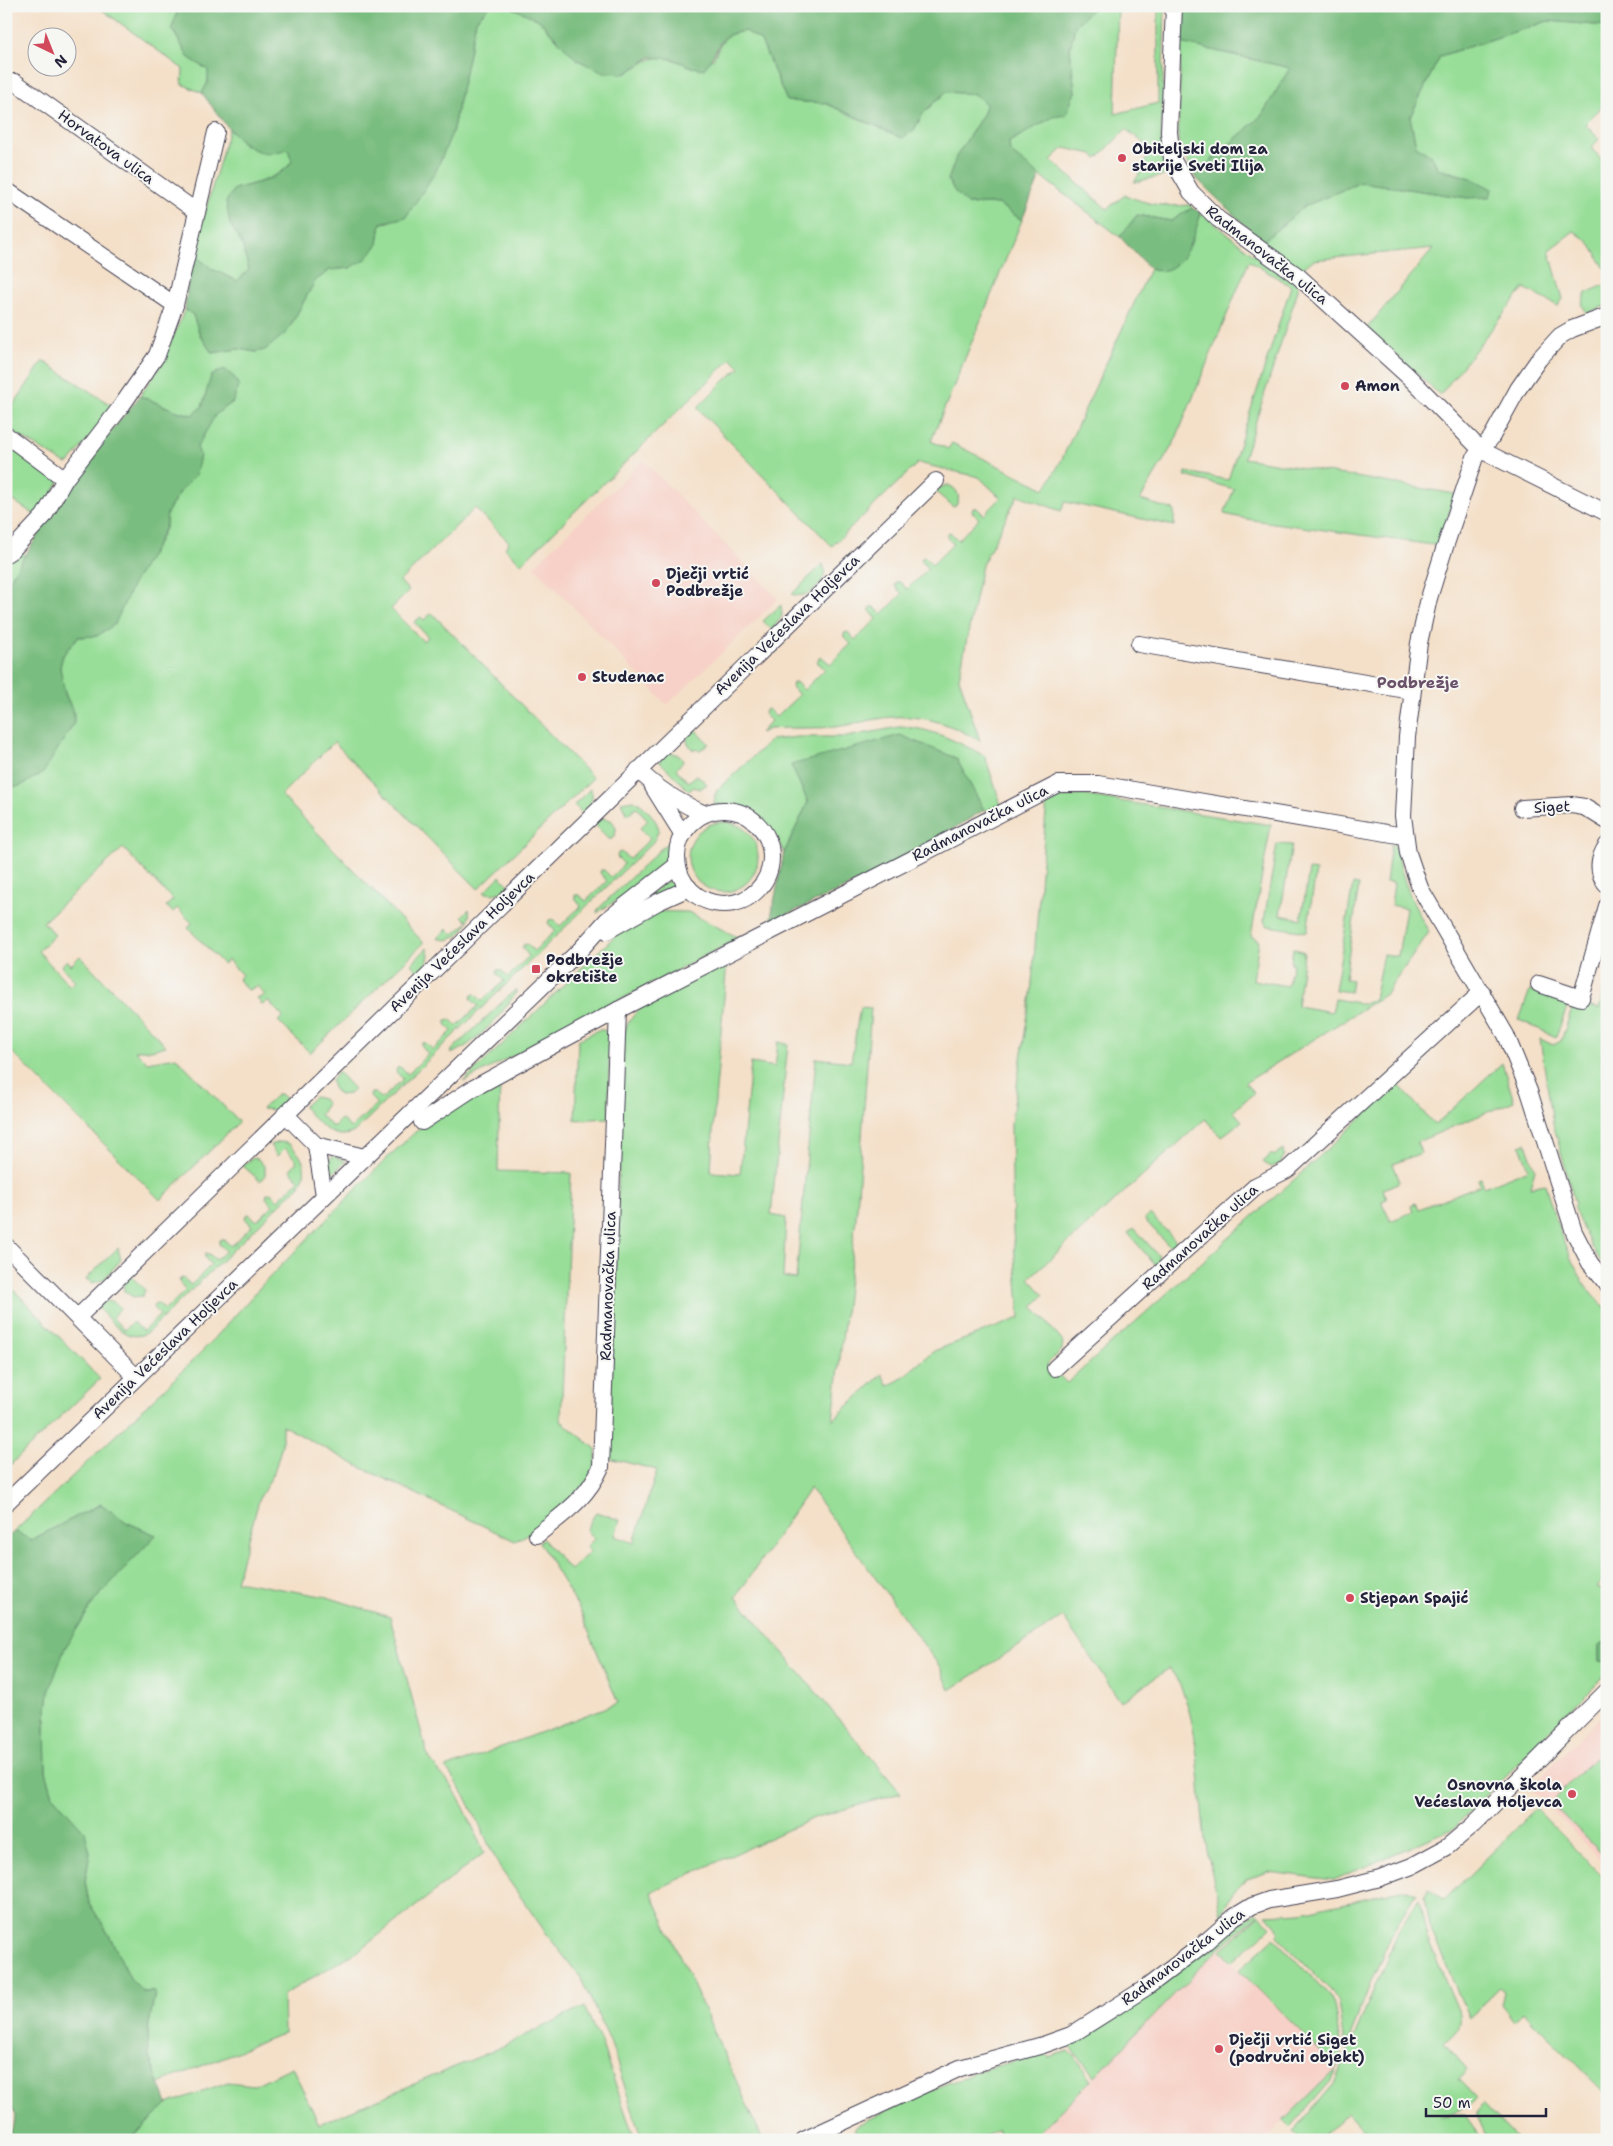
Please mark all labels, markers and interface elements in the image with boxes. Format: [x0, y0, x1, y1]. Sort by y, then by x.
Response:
north arrow [28, 28, 78, 78]
text: N [51, 51, 71, 72]
street label: Horvatova ulica [54, 105, 159, 189]
place label: Obiteljski dom za starije Sveti Ilija [1132, 139, 1269, 176]
marker: Obiteljski dom za starije Sveti Ilija [1116, 152, 1128, 164]
street label: Radmanovačka ulica [1202, 201, 1333, 309]
place label: Amon [1355, 376, 1400, 396]
marker: Amon [1339, 380, 1351, 392]
street label: Avenija Većeslava Holjevca [710, 550, 864, 700]
place label: Dječji vrtić Podbrežje [666, 564, 749, 601]
marker: Dječji vrtić Podbrežje [650, 577, 662, 589]
place label: Studenac [592, 667, 665, 687]
marker: Studenac [576, 671, 588, 683]
district label: Podbrežje [1377, 672, 1460, 693]
street label: Radmanovačka ulica [909, 780, 1052, 866]
street label: Siget [1533, 796, 1571, 818]
street label: Avenija Većeslava Holjevca [385, 867, 539, 1017]
place label: Podbrežje okretište [546, 950, 623, 987]
marker: Podbrežje okretište [530, 963, 542, 975]
street label: Radmanovačka ulica [1138, 1179, 1263, 1295]
street label: Radmanovačka ulica [595, 1210, 621, 1361]
street label: Avenija Većeslava Holjevca [88, 1274, 242, 1424]
place label: Stjepan Spajić [1360, 1588, 1469, 1608]
marker: Stjepan Spajić [1344, 1592, 1356, 1604]
place label: Osnovna škola Većeslava Holjevca [1414, 1775, 1563, 1812]
marker: Osnovna škola Većeslava Holjevca [1566, 1788, 1578, 1800]
street label: Radmanovačka ulica [1117, 1904, 1249, 2010]
place label: Dječji vrtić Siget (područni objekt) [1229, 2030, 1365, 2067]
marker: Dječji vrtić Siget (područni objekt) [1213, 2043, 1225, 2055]
scale bar [1426, 2086, 1546, 2118]
text: 50 m [1433, 2093, 1471, 2113]

